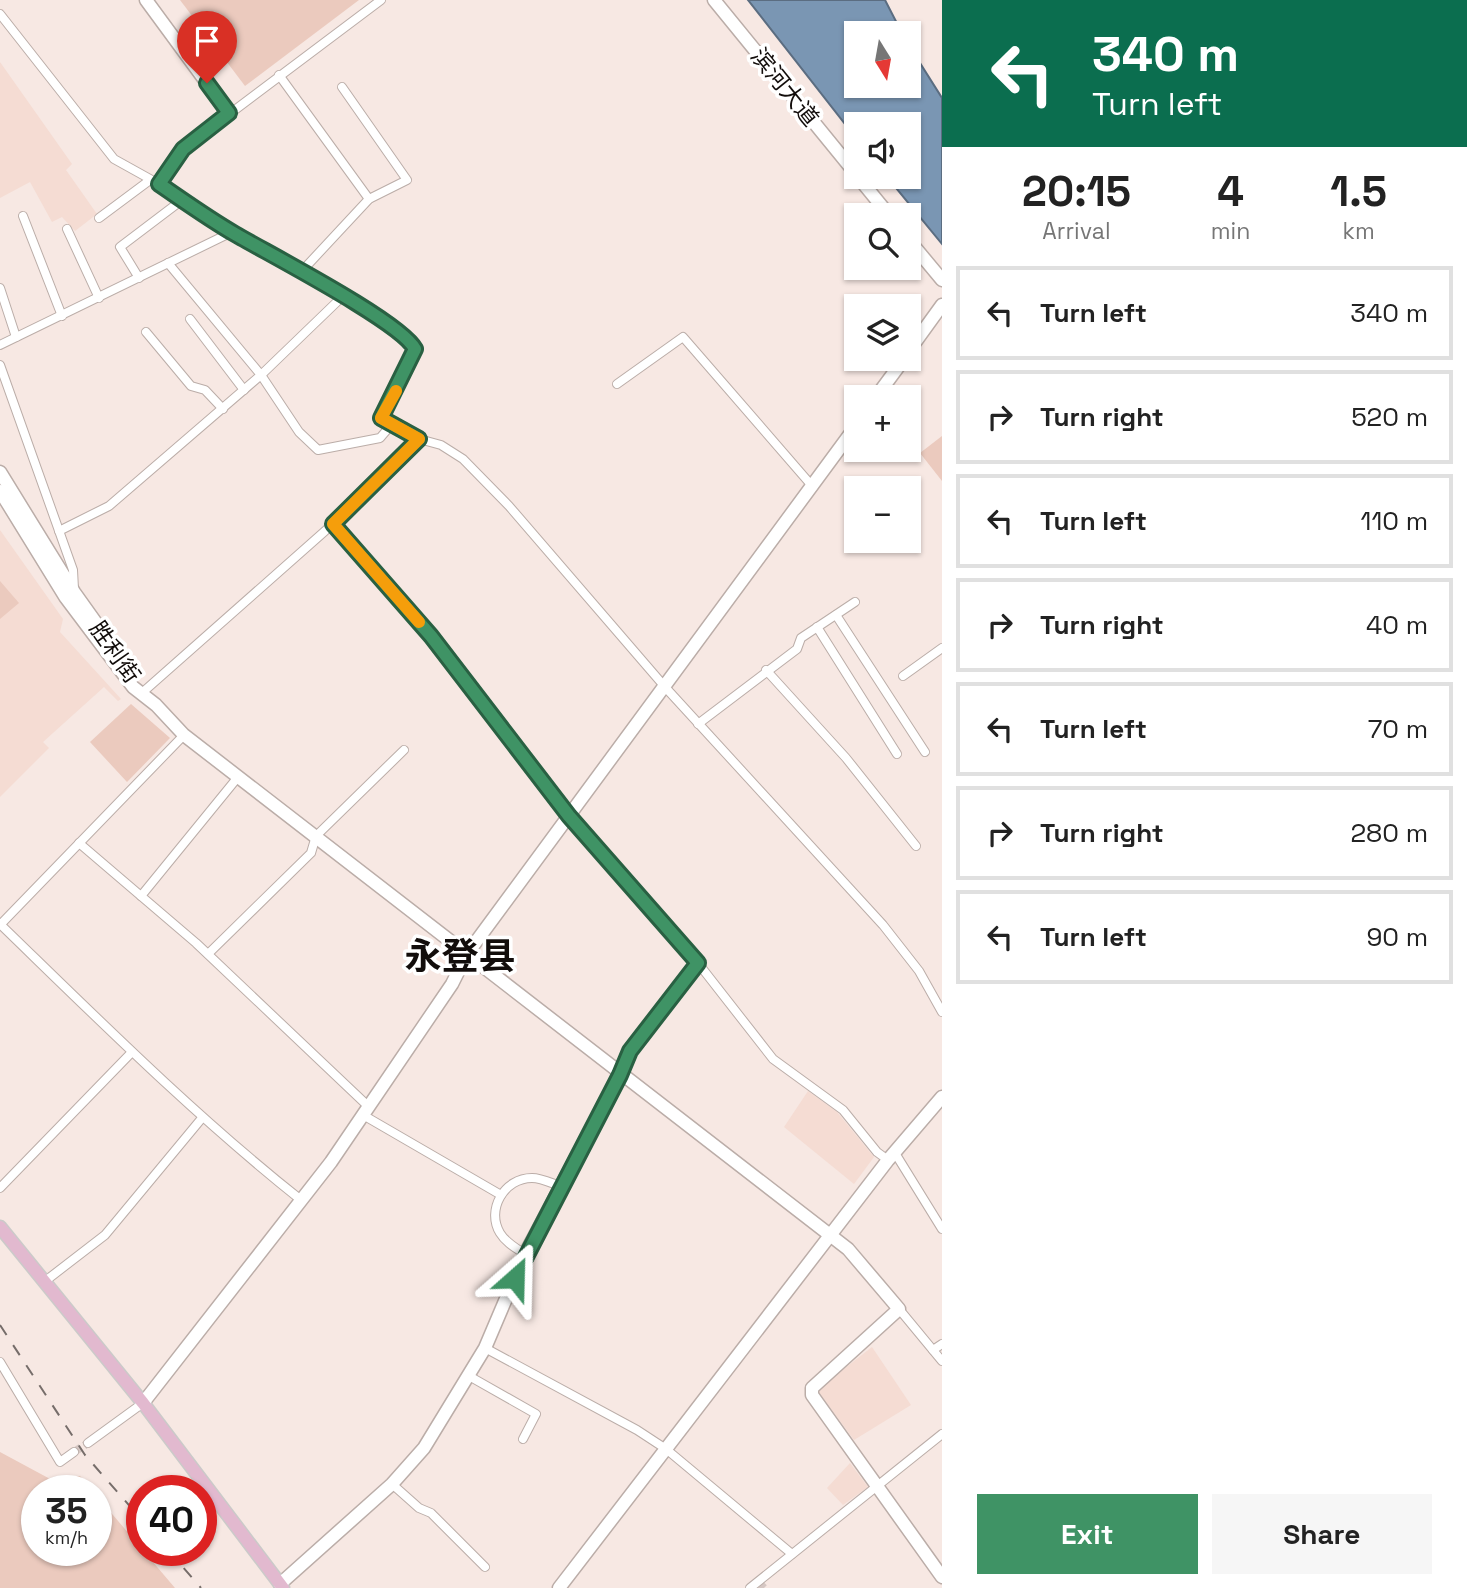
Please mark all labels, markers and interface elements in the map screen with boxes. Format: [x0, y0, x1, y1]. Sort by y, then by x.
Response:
pin [177, 11, 237, 83]
north arrow [844, 21, 920, 98]
map controls [844, 21, 921, 553]
icon: arrive [188, 22, 226, 60]
text: 340 m [1092, 23, 1239, 85]
icon: left [977, 28, 1068, 119]
street label: 滨河大道 [744, 42, 826, 132]
text: Turn left [1092, 84, 1222, 124]
button: sound [844, 112, 921, 189]
text: 20:15 [1022, 165, 1131, 218]
text: 4 [1217, 165, 1244, 218]
text: 1.5 [1330, 165, 1387, 218]
button: search [844, 203, 921, 280]
text: Arrival [1042, 216, 1111, 246]
text: min [1211, 216, 1250, 246]
text: km [1343, 216, 1375, 246]
button: layers [844, 294, 921, 371]
icon: left [981, 294, 1019, 332]
text: Turn left [1040, 296, 1147, 330]
text: 340 m [1350, 296, 1428, 330]
button: + [844, 385, 921, 462]
icon: right [981, 398, 1019, 436]
text: Turn right [1040, 400, 1164, 434]
text: 520 m [1351, 400, 1428, 434]
button: − [844, 476, 921, 553]
icon: left [981, 502, 1019, 540]
text: Turn left [1040, 504, 1147, 538]
text: 110 m [1361, 504, 1428, 538]
icon: right [981, 606, 1019, 644]
text: Turn right [1040, 608, 1164, 642]
text: 40 m [1366, 608, 1428, 642]
street label: 胜利街 [83, 615, 147, 689]
icon: left [981, 710, 1019, 748]
text: Turn left [1040, 712, 1147, 746]
text: 70 m [1368, 712, 1428, 746]
icon: right [981, 814, 1019, 852]
text: Turn right [1040, 816, 1164, 850]
text: 280 m [1350, 816, 1428, 850]
icon: left [981, 918, 1019, 956]
text: Turn left [1040, 920, 1147, 954]
text: 90 m [1366, 920, 1428, 954]
district label: 永登县 [405, 933, 516, 980]
position arrow [478, 1241, 552, 1315]
speed limit sign: 40 [126, 1475, 217, 1566]
text: 35 [45, 1489, 88, 1533]
button: Exit [977, 1494, 1198, 1574]
button: Share [1212, 1494, 1432, 1574]
text: km/h [45, 1526, 88, 1549]

